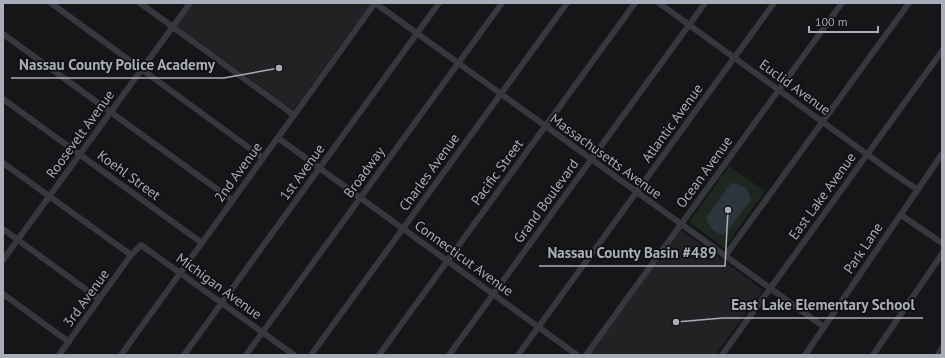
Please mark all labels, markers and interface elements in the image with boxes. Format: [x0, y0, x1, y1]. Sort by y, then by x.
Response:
scale bar [809, 8, 878, 34]
text: 100 m [815, 14, 848, 29]
callout: Nassau County Police Academy [11, 51, 224, 78]
text: Nassau County Police Academy [19, 55, 216, 74]
street label: Euclid Avenue [756, 55, 834, 119]
street label: Atlantic Avenue [637, 80, 707, 166]
street label: Roosevelt Avenue [42, 86, 118, 182]
street label: Massachusetts Avenue [547, 109, 665, 203]
street label: Charles Avenue [395, 130, 463, 214]
street label: Ocean Avenue [672, 133, 736, 211]
street label: Pacific Street [467, 135, 527, 209]
street label: 2nd Avenue [210, 138, 266, 206]
street label: 1st Avenue [276, 140, 328, 204]
street label: Broadway [339, 143, 389, 201]
street label: Koehl Street [94, 146, 164, 204]
street label: East Lake Avenue [784, 149, 860, 243]
street label: Grand Boulevard [510, 156, 582, 246]
street label: Connecticut Avenue [411, 216, 517, 300]
street label: Park Lane [839, 219, 887, 277]
callout: Nassau County Basin #489 [539, 239, 725, 266]
text: Nassau County Basin #489 [547, 243, 717, 262]
street label: Michigan Avenue [173, 249, 265, 323]
street label: 3rd Avenue [59, 266, 113, 330]
callout: East Lake Elementary School [723, 291, 923, 318]
text: East Lake Elementary School [731, 295, 915, 314]

